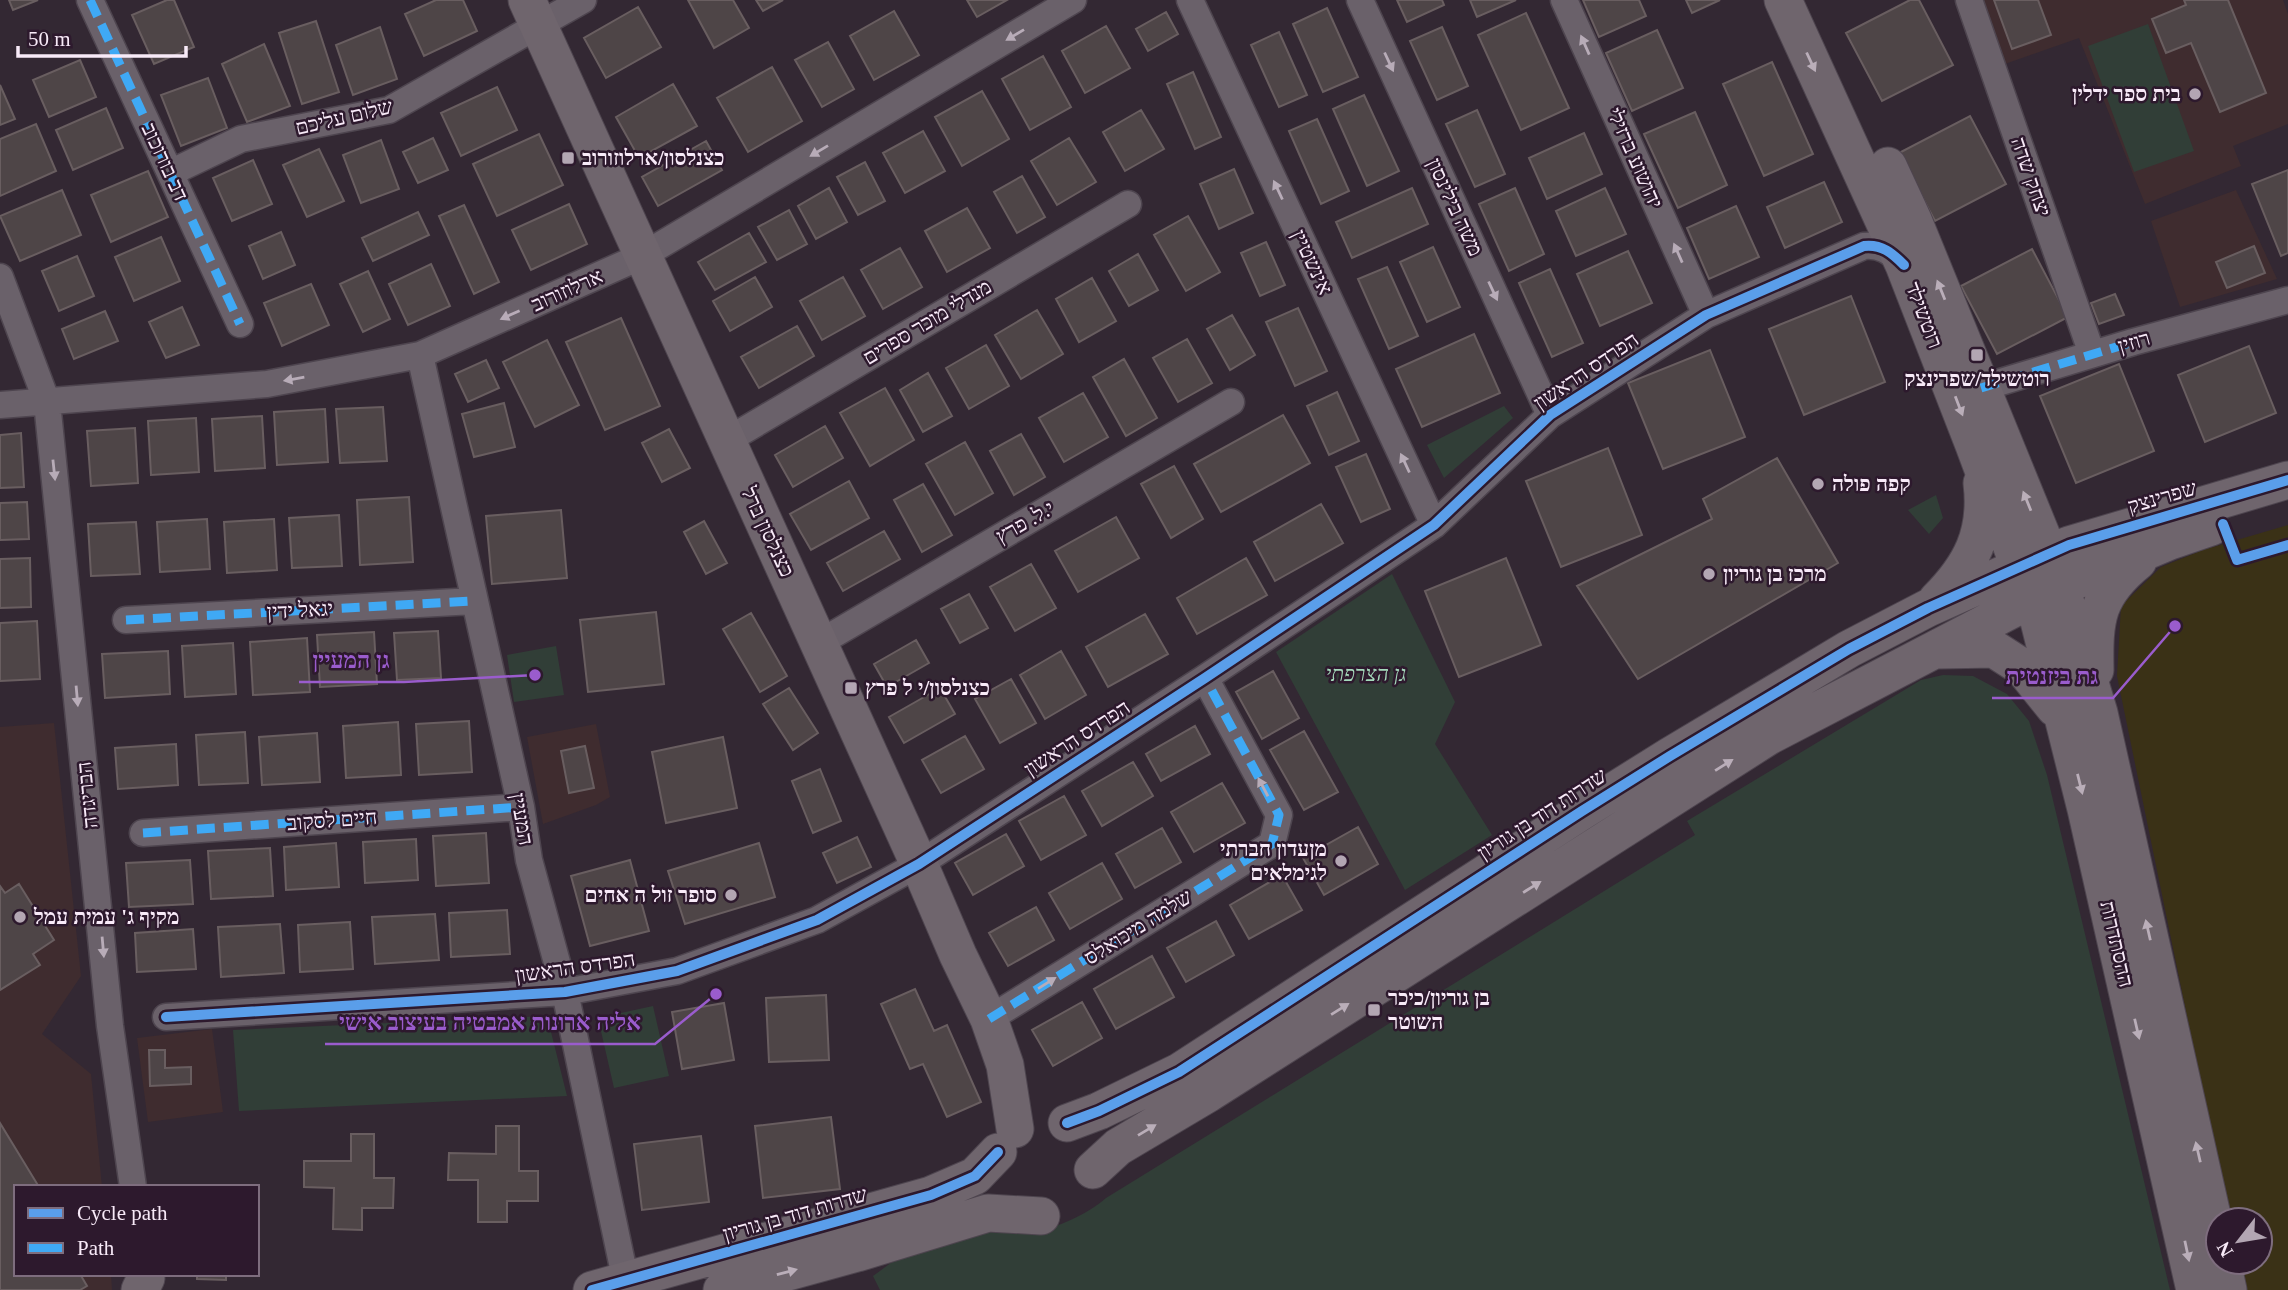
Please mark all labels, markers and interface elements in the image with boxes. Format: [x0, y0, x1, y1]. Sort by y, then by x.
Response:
scale bar [18, 14, 186, 58]
text: 50 m [28, 27, 71, 51]
one-way arrow [1005, 29, 1024, 41]
one-way arrow [1579, 35, 1591, 55]
one-way arrow [1383, 52, 1394, 72]
one-way arrow [1805, 52, 1817, 72]
place label: בית ספר ידלין [2072, 82, 2181, 106]
marker: בית ספר ידלין [2187, 86, 2203, 102]
street label: שלום עליכם [293, 94, 395, 140]
street label: יהושוע ברזילי [1602, 104, 1668, 212]
street label: דב בורוכוב [137, 120, 193, 204]
street label: יצחק שדה [2006, 134, 2056, 220]
one-way arrow [810, 145, 829, 157]
place label: כצנלסון/ארלוזורוב [582, 146, 724, 170]
marker: כצנלסון/ארלוזורוב [560, 150, 576, 166]
street label: משה בילינסון [1422, 154, 1488, 260]
one-way arrow [1273, 180, 1284, 200]
street label: אינשטיין [1287, 226, 1337, 298]
one-way arrow [1672, 243, 1684, 263]
street label: ארלוזורוב [528, 264, 606, 316]
street label: מנדלי מוכר ספרים [858, 274, 996, 370]
street label: רוטשילד [1900, 279, 1948, 351]
one-way arrow [1936, 280, 1947, 301]
one-way arrow [1488, 281, 1499, 301]
one-way arrow [500, 310, 521, 321]
street label: רוזין [2115, 326, 2153, 358]
street label: הפרדס הראשון [1529, 327, 1643, 415]
marker: רוטשילד/שפרינצק [1969, 347, 1985, 363]
place label: רוטשילד/שפרינצק [1904, 367, 2050, 391]
one-way arrow [283, 374, 305, 385]
one-way arrow [1954, 395, 1965, 416]
one-way arrow [1399, 453, 1411, 473]
one-way arrow [49, 459, 60, 481]
place label: קפה פולה [1832, 472, 1911, 496]
marker: קפה פולה [1810, 476, 1826, 492]
street label: שפרינצק [2125, 476, 2199, 518]
street label: כצנלסון ברל [736, 482, 799, 581]
one-way arrow [2022, 490, 2033, 511]
street label: י.ל. פרץ [992, 496, 1058, 548]
place label: מרכז בן גוריון [1723, 562, 1827, 586]
marker: מרכז בן גוריון [1701, 566, 1717, 582]
street label: יגאל ידין [266, 596, 334, 624]
callout: גן המעיין [299, 638, 404, 682]
text: גן המעיין [312, 648, 390, 673]
callout: גת ביזנטית [1992, 654, 2113, 698]
park label: גן הצרפתי [1326, 662, 1406, 686]
text: גת ביזנטית [2006, 664, 2098, 689]
place label: כצנלסון/י ל פרץ [865, 676, 990, 700]
marker: כצנלסון/י ל פרץ [843, 680, 859, 696]
one-way arrow [72, 685, 83, 707]
street label: הפרדס הראשון [1020, 695, 1134, 781]
one-way arrow [1714, 758, 1733, 771]
street label: הבריגדה [72, 760, 102, 830]
street label: שדרות דוד בן גוריון [1473, 763, 1611, 865]
one-way arrow [2075, 773, 2086, 795]
one-way arrow [1258, 777, 1269, 797]
street label: המעיין [506, 791, 538, 847]
street label: חיים לסקוב [286, 805, 378, 835]
place label: מןעדון חברתי לגימלאים [1220, 837, 1327, 885]
marker: מןעדון חברתי לגימלאים [1333, 853, 1349, 869]
one-way arrow [1522, 880, 1542, 893]
place label: סופר זול ה אחים [585, 883, 717, 907]
street label: שלמה מיכואלס [1080, 884, 1196, 970]
marker: סופר זול ה אחים [723, 887, 739, 903]
street label: ההסתדרות [2095, 899, 2139, 989]
place label: מקיף ג' עמית עמל [33, 905, 179, 929]
marker: מקיף ג' עמית עמל [12, 909, 28, 925]
one-way arrow [2142, 919, 2153, 941]
one-way arrow [97, 936, 108, 958]
street label: הפרדס הראשון [513, 947, 637, 987]
one-way arrow [1038, 976, 1057, 989]
place label: בן גוריון/כיכר השוטר [1388, 986, 1490, 1034]
callout: אליה ארונות אמבטיה בעיצוב אישי [325, 1000, 655, 1044]
one-way arrow [1331, 1002, 1349, 1016]
marker: בן גוריון/כיכר השוטר [1366, 1002, 1382, 1018]
text: אליה ארונות אמבטיה בעיצוב אישי [339, 1010, 641, 1035]
one-way arrow [2131, 1018, 2142, 1040]
one-way arrow [1138, 1123, 1157, 1136]
one-way arrow [2192, 1141, 2203, 1163]
street label: שדרות דוד בן גוריון [720, 1182, 870, 1246]
legend [14, 1185, 259, 1276]
text: Cycle path [77, 1201, 168, 1225]
north arrow [2204, 1206, 2274, 1276]
text: Path [77, 1236, 115, 1260]
text: N [2212, 1238, 2237, 1261]
one-way arrow [2182, 1240, 2193, 1262]
one-way arrow [777, 1266, 799, 1277]

